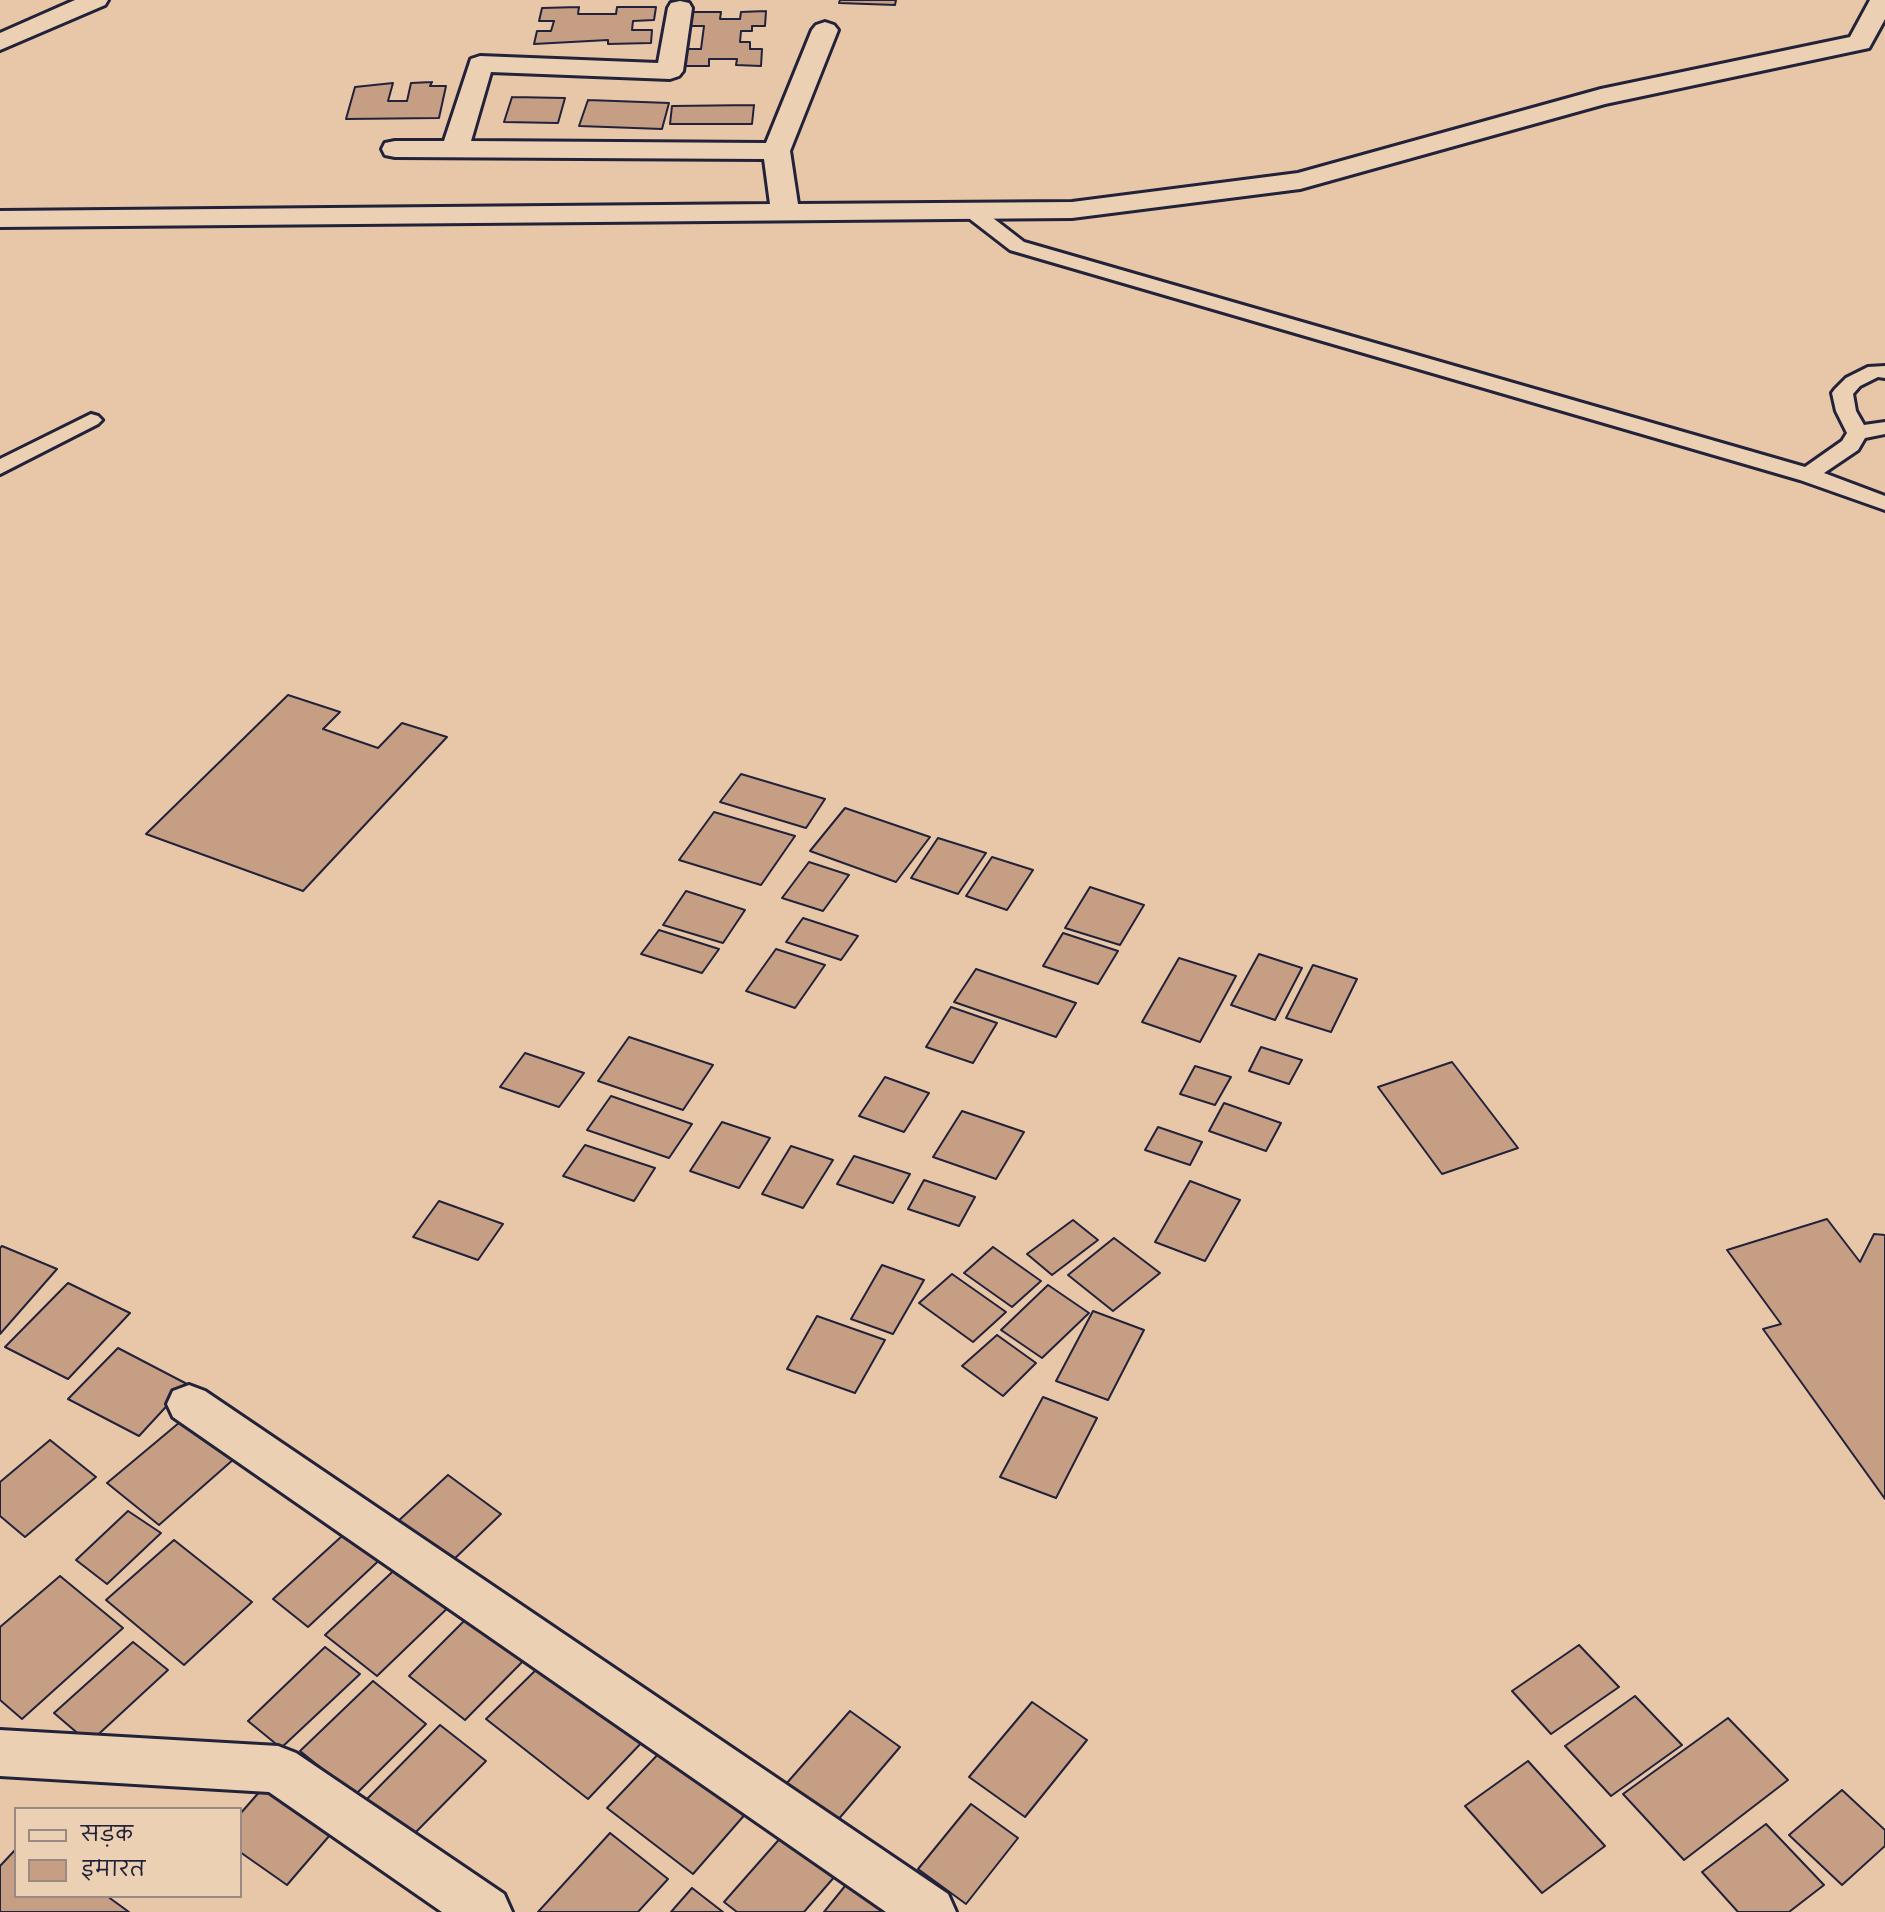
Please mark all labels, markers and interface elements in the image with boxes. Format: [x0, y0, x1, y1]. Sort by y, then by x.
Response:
legend [14, 1807, 242, 1898]
text: सड़क [81, 1821, 133, 1847]
text: इमारत [81, 1856, 145, 1882]

